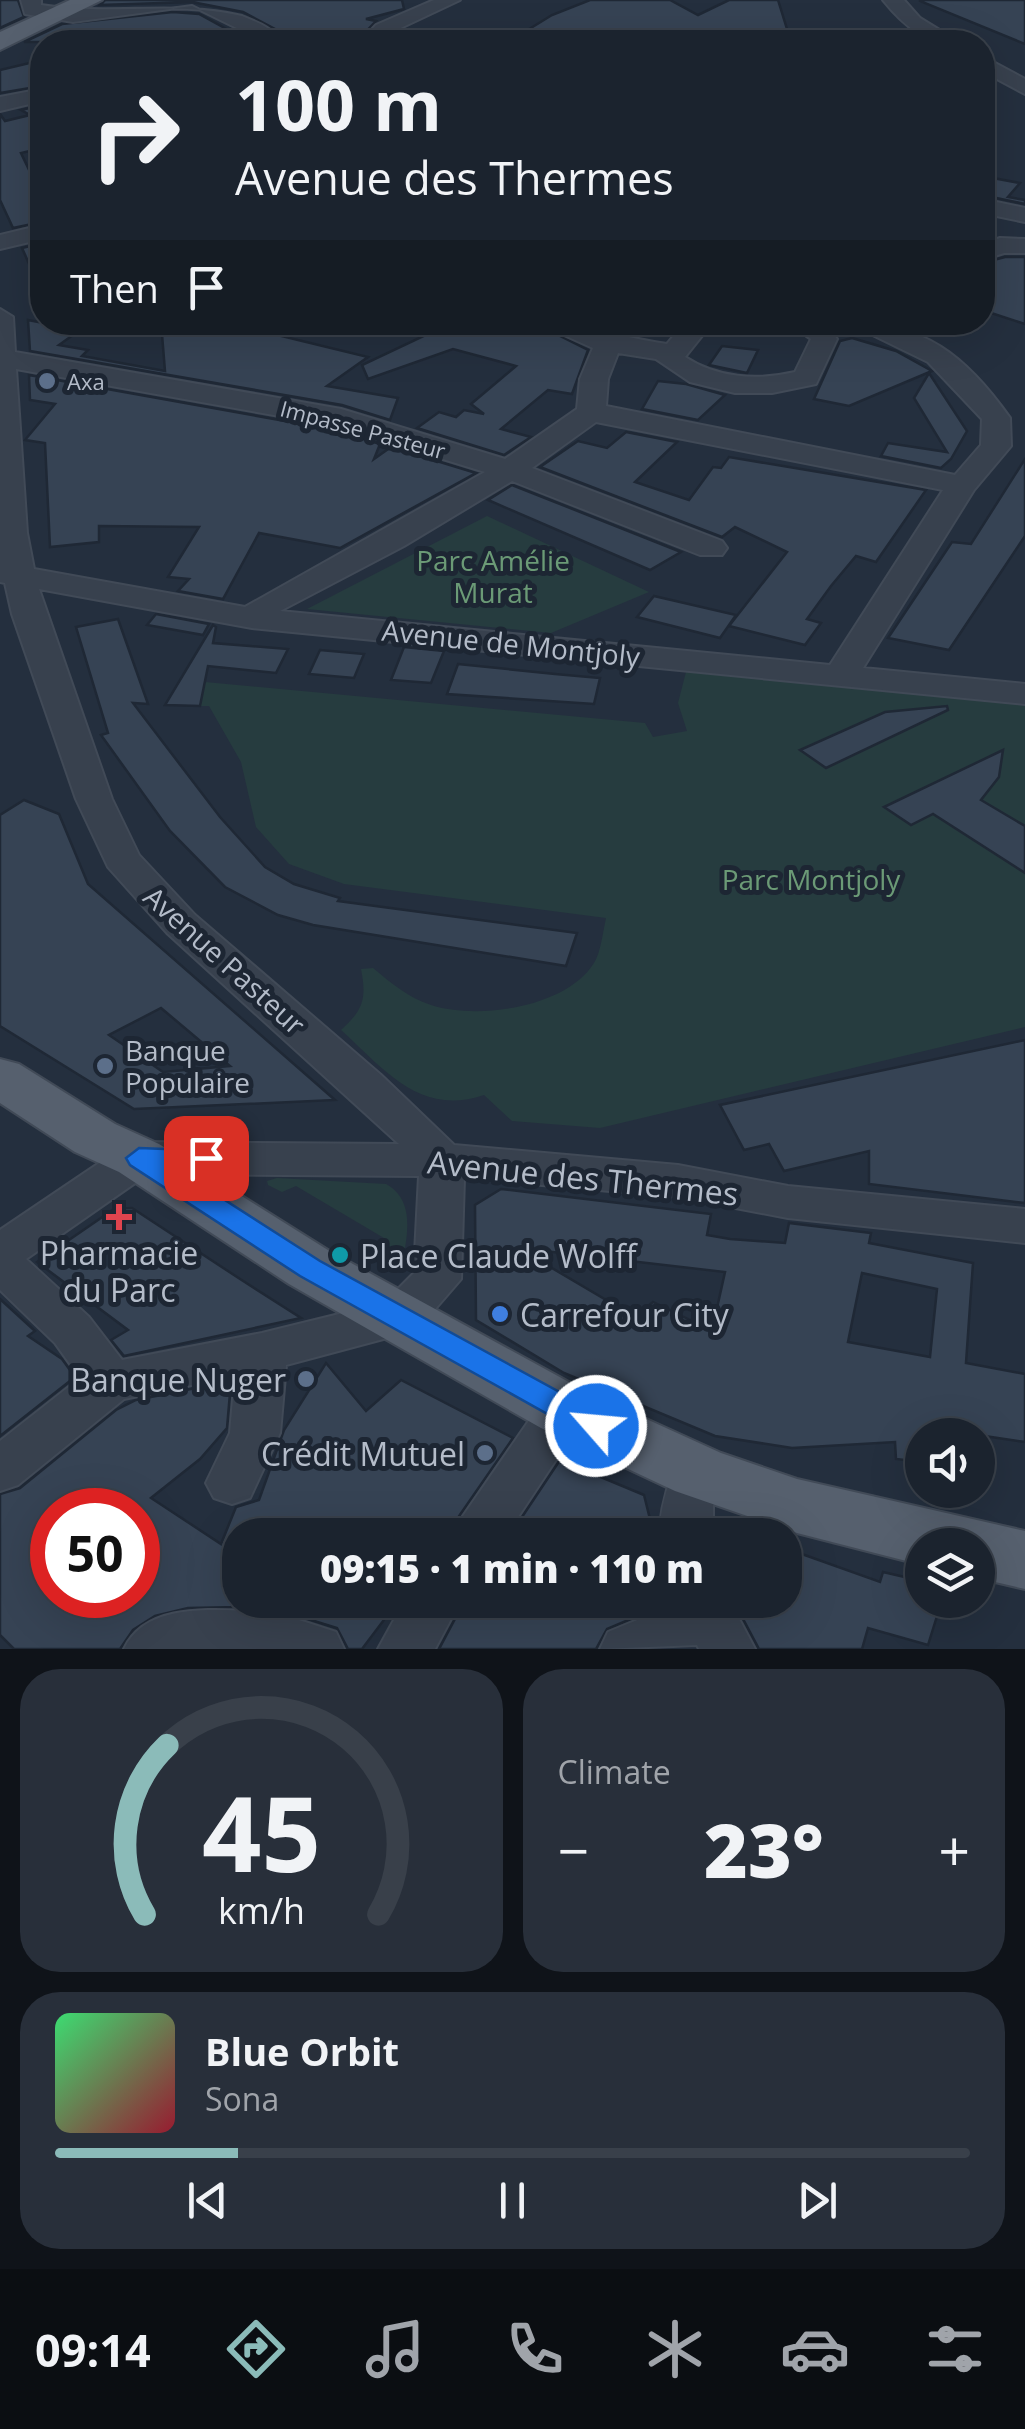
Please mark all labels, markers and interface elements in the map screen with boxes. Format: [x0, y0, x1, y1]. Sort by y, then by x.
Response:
text: 100 m [235, 56, 442, 152]
icon: right [70, 70, 200, 200]
text: Avenue des Thermes [235, 147, 674, 208]
icon: arrive [179, 260, 234, 315]
text: Then [70, 262, 159, 314]
place label: Axa [67, 366, 105, 396]
marker: Axa [36, 370, 58, 392]
street label: Impasse Pasteur [277, 393, 449, 465]
park label: Parc Amélie Murat [416, 541, 570, 611]
street label: Avenue de Montjoly [380, 611, 643, 676]
park label: Parc Montjoly [722, 860, 901, 898]
street label: Avenue Pasteur [136, 877, 314, 1043]
place label: Banque Populaire [125, 1031, 250, 1101]
marker: Banque Populaire [94, 1055, 116, 1077]
pin [164, 1116, 249, 1201]
icon: arrive [179, 1131, 234, 1186]
street label: Avenue des Thermes [426, 1139, 740, 1215]
marker: Pharmacie du Parc [108, 1206, 130, 1228]
place label: Pharmacie du Parc [40, 1231, 198, 1311]
place label: Place Claude Wolff [360, 1234, 638, 1277]
marker: Place Claude Wolff [329, 1244, 351, 1266]
place label: Carrefour City [520, 1293, 730, 1336]
marker: Carrefour City [489, 1303, 511, 1325]
place label: Banque Nuger [70, 1358, 286, 1401]
marker: Banque Nuger [295, 1368, 317, 1390]
position arrow [544, 1374, 648, 1478]
map controls [905, 1418, 995, 1618]
button: sound [905, 1418, 995, 1508]
place label: Crédit Mutuel [261, 1432, 465, 1475]
marker: Crédit Mutuel [474, 1442, 496, 1464]
speed limit sign: 50 [30, 1488, 160, 1618]
button: layers [905, 1528, 995, 1618]
text: 09:15 · 1 min · 110 m [320, 1542, 704, 1594]
text: Climate [558, 1750, 671, 1793]
text: 45 [202, 1761, 321, 1902]
text: 23° [704, 1798, 824, 1900]
text: − [558, 1812, 589, 1887]
text: + [939, 1812, 970, 1887]
text: km/h [218, 1886, 305, 1934]
text: Blue Orbit [205, 2025, 399, 2077]
text: Sona [205, 2077, 279, 2120]
icon: previous [180, 2173, 235, 2228]
icon: pause [485, 2173, 540, 2228]
icon: next [790, 2173, 845, 2228]
icon: directions [221, 2314, 291, 2384]
icon: music [360, 2314, 430, 2384]
icon: phone [500, 2314, 570, 2384]
icon: climate [640, 2314, 710, 2384]
icon: car [780, 2314, 850, 2384]
icon: filters [920, 2314, 990, 2384]
text: 09:14 [35, 2319, 151, 2380]

